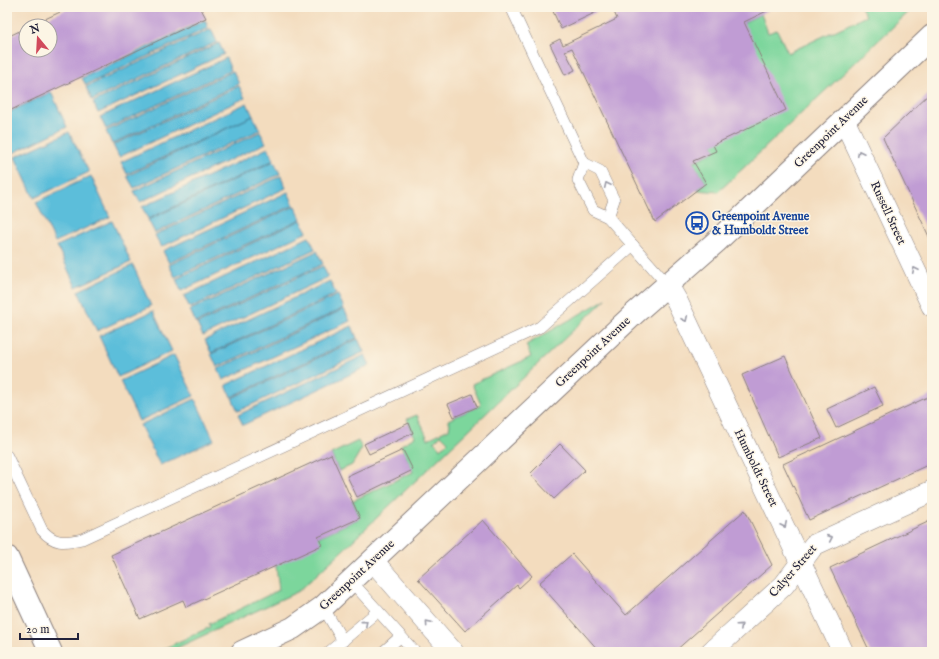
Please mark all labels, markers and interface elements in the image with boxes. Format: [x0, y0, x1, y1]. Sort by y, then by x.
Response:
north arrow [18, 18, 58, 58]
text: N [28, 21, 42, 38]
street label: Greenpoint Avenue [791, 92, 872, 172]
one-way arrow [857, 150, 865, 157]
street label: Russell Street [867, 179, 909, 247]
one-way arrow [604, 182, 612, 190]
place label: Greenpoint Avenue & Humboldt Street [712, 209, 810, 238]
bus stop icon: Greenpoint Avenue & Humboldt Street [684, 210, 710, 236]
one-way arrow [912, 267, 920, 275]
street label: Greenpoint Avenue [552, 313, 635, 391]
one-way arrow [680, 315, 688, 322]
street label: Humboldt Street [731, 427, 781, 509]
one-way arrow [779, 520, 787, 528]
one-way arrow [826, 534, 833, 542]
street label: Greenpoint Avenue [316, 536, 399, 614]
street label: Calyer Street [766, 542, 820, 600]
scale bar [20, 615, 78, 641]
one-way arrow [360, 620, 367, 627]
one-way arrow [425, 620, 432, 628]
text: 20 m [26, 622, 49, 637]
one-way arrow [735, 624, 742, 631]

